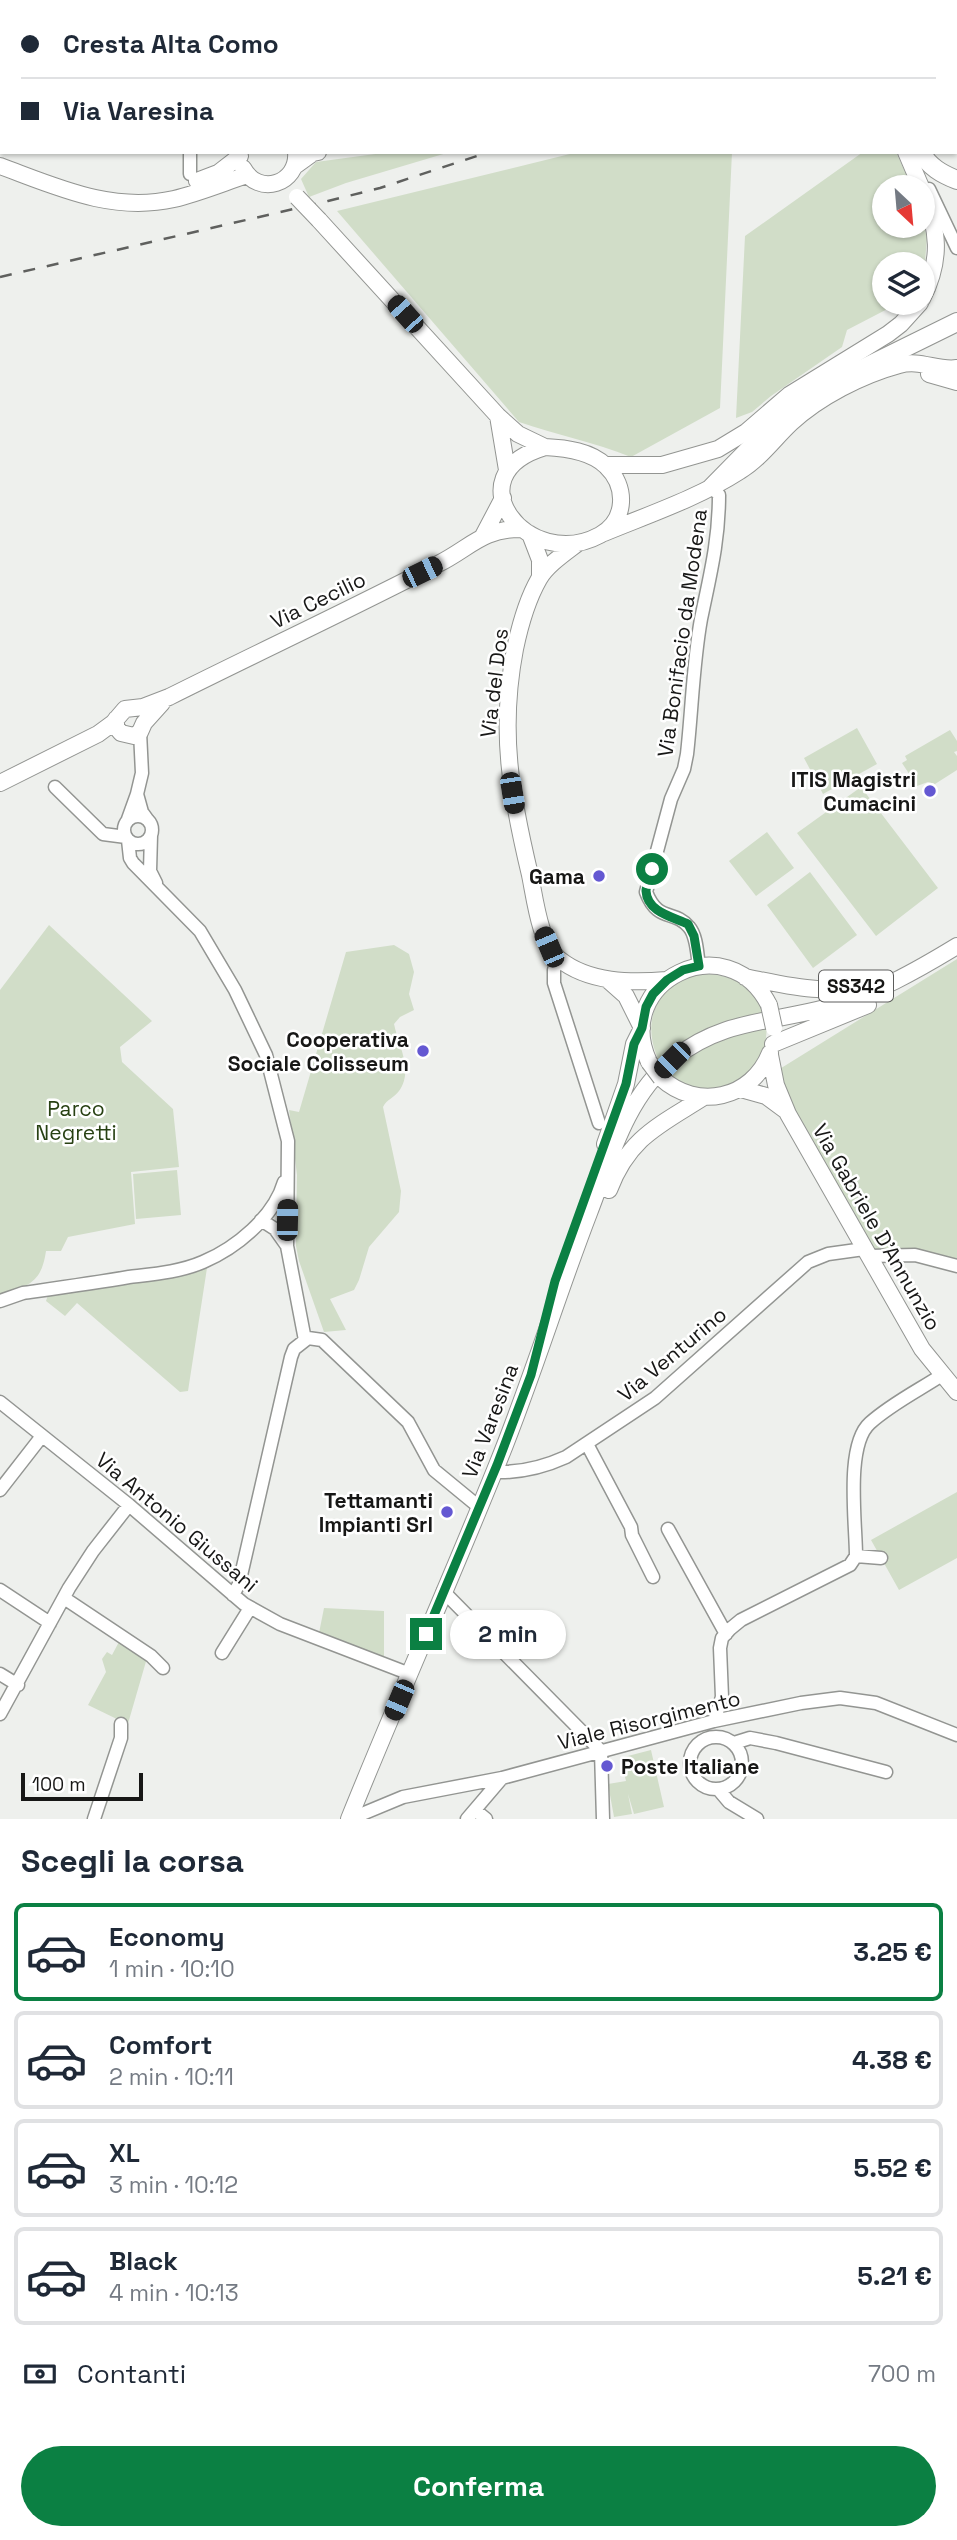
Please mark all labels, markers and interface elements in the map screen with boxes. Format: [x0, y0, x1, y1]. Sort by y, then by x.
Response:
text: Cresta Alta Como [63, 27, 279, 61]
text: Via Varesina [63, 94, 214, 128]
north arrow [872, 175, 934, 238]
map controls [872, 175, 935, 315]
button: layers [872, 252, 935, 315]
car [384, 291, 427, 337]
street label: Via Bonifacio da Modena [651, 507, 713, 759]
car [399, 553, 446, 591]
street label: Via Cecilio [266, 565, 370, 635]
street label: Via del Dos [474, 627, 514, 739]
place label: ITIS Magistri Cumacini [791, 766, 916, 817]
car [499, 771, 526, 815]
marker: ITIS Magistri Cumacini [922, 783, 938, 799]
route start [636, 853, 668, 885]
place label: Gama [529, 863, 585, 890]
marker: Gama [591, 868, 607, 884]
car [532, 924, 567, 970]
road number: SS342 [819, 970, 893, 1002]
place label: Cooperativa Sociale Colisseum [228, 1026, 409, 1077]
car [650, 1038, 695, 1082]
marker: Cooperativa Sociale Colisseum [415, 1043, 431, 1059]
park label: Parco Negretti [35, 1095, 117, 1146]
street label: Via Gabriele D'Annunzio [807, 1119, 947, 1335]
car [277, 1199, 298, 1241]
street label: Via Venturino [612, 1301, 732, 1407]
street label: Via Varesina [456, 1360, 524, 1482]
street label: Via Antonio Giussani [90, 1446, 264, 1598]
place label: Tettamanti Impianti Srl [319, 1487, 433, 1538]
marker: Tettamanti Impianti Srl [439, 1504, 455, 1520]
callout: 2 min [450, 1610, 566, 1658]
route end [410, 1618, 442, 1650]
text: 2 min [478, 1619, 538, 1649]
car [382, 1677, 417, 1723]
street label: Viale Risorgimento [555, 1684, 743, 1756]
place label: Poste Italiane [621, 1753, 759, 1780]
marker: Poste Italiane [599, 1758, 615, 1774]
scale bar [21, 1770, 144, 1802]
text: 100 m [32, 1772, 86, 1797]
text: Scegli la corsa [21, 1841, 244, 1881]
text: Economy [109, 1920, 225, 1954]
icon: car [25, 1921, 88, 1984]
text: 3.25 € [853, 1935, 932, 1969]
text: 1 min · 10:10 [109, 1954, 235, 1984]
text: Comfort [109, 2028, 212, 2062]
icon: car [25, 2029, 88, 2092]
text: 4.38 € [852, 2043, 932, 2077]
text: 2 min · 10:11 [109, 2062, 234, 2092]
text: XL [109, 2136, 140, 2170]
icon: car [25, 2137, 88, 2200]
text: 5.52 € [854, 2151, 932, 2185]
text: 3 min · 10:12 [109, 2170, 238, 2200]
text: Black [109, 2244, 178, 2278]
icon: car [25, 2245, 88, 2308]
text: 5.21 € [857, 2259, 932, 2293]
text: 4 min · 10:13 [109, 2278, 239, 2308]
icon: cash [21, 2355, 59, 2393]
text: Contanti [77, 2357, 186, 2391]
text: 700 m [868, 2359, 936, 2389]
button: Conferma [21, 2446, 936, 2526]

